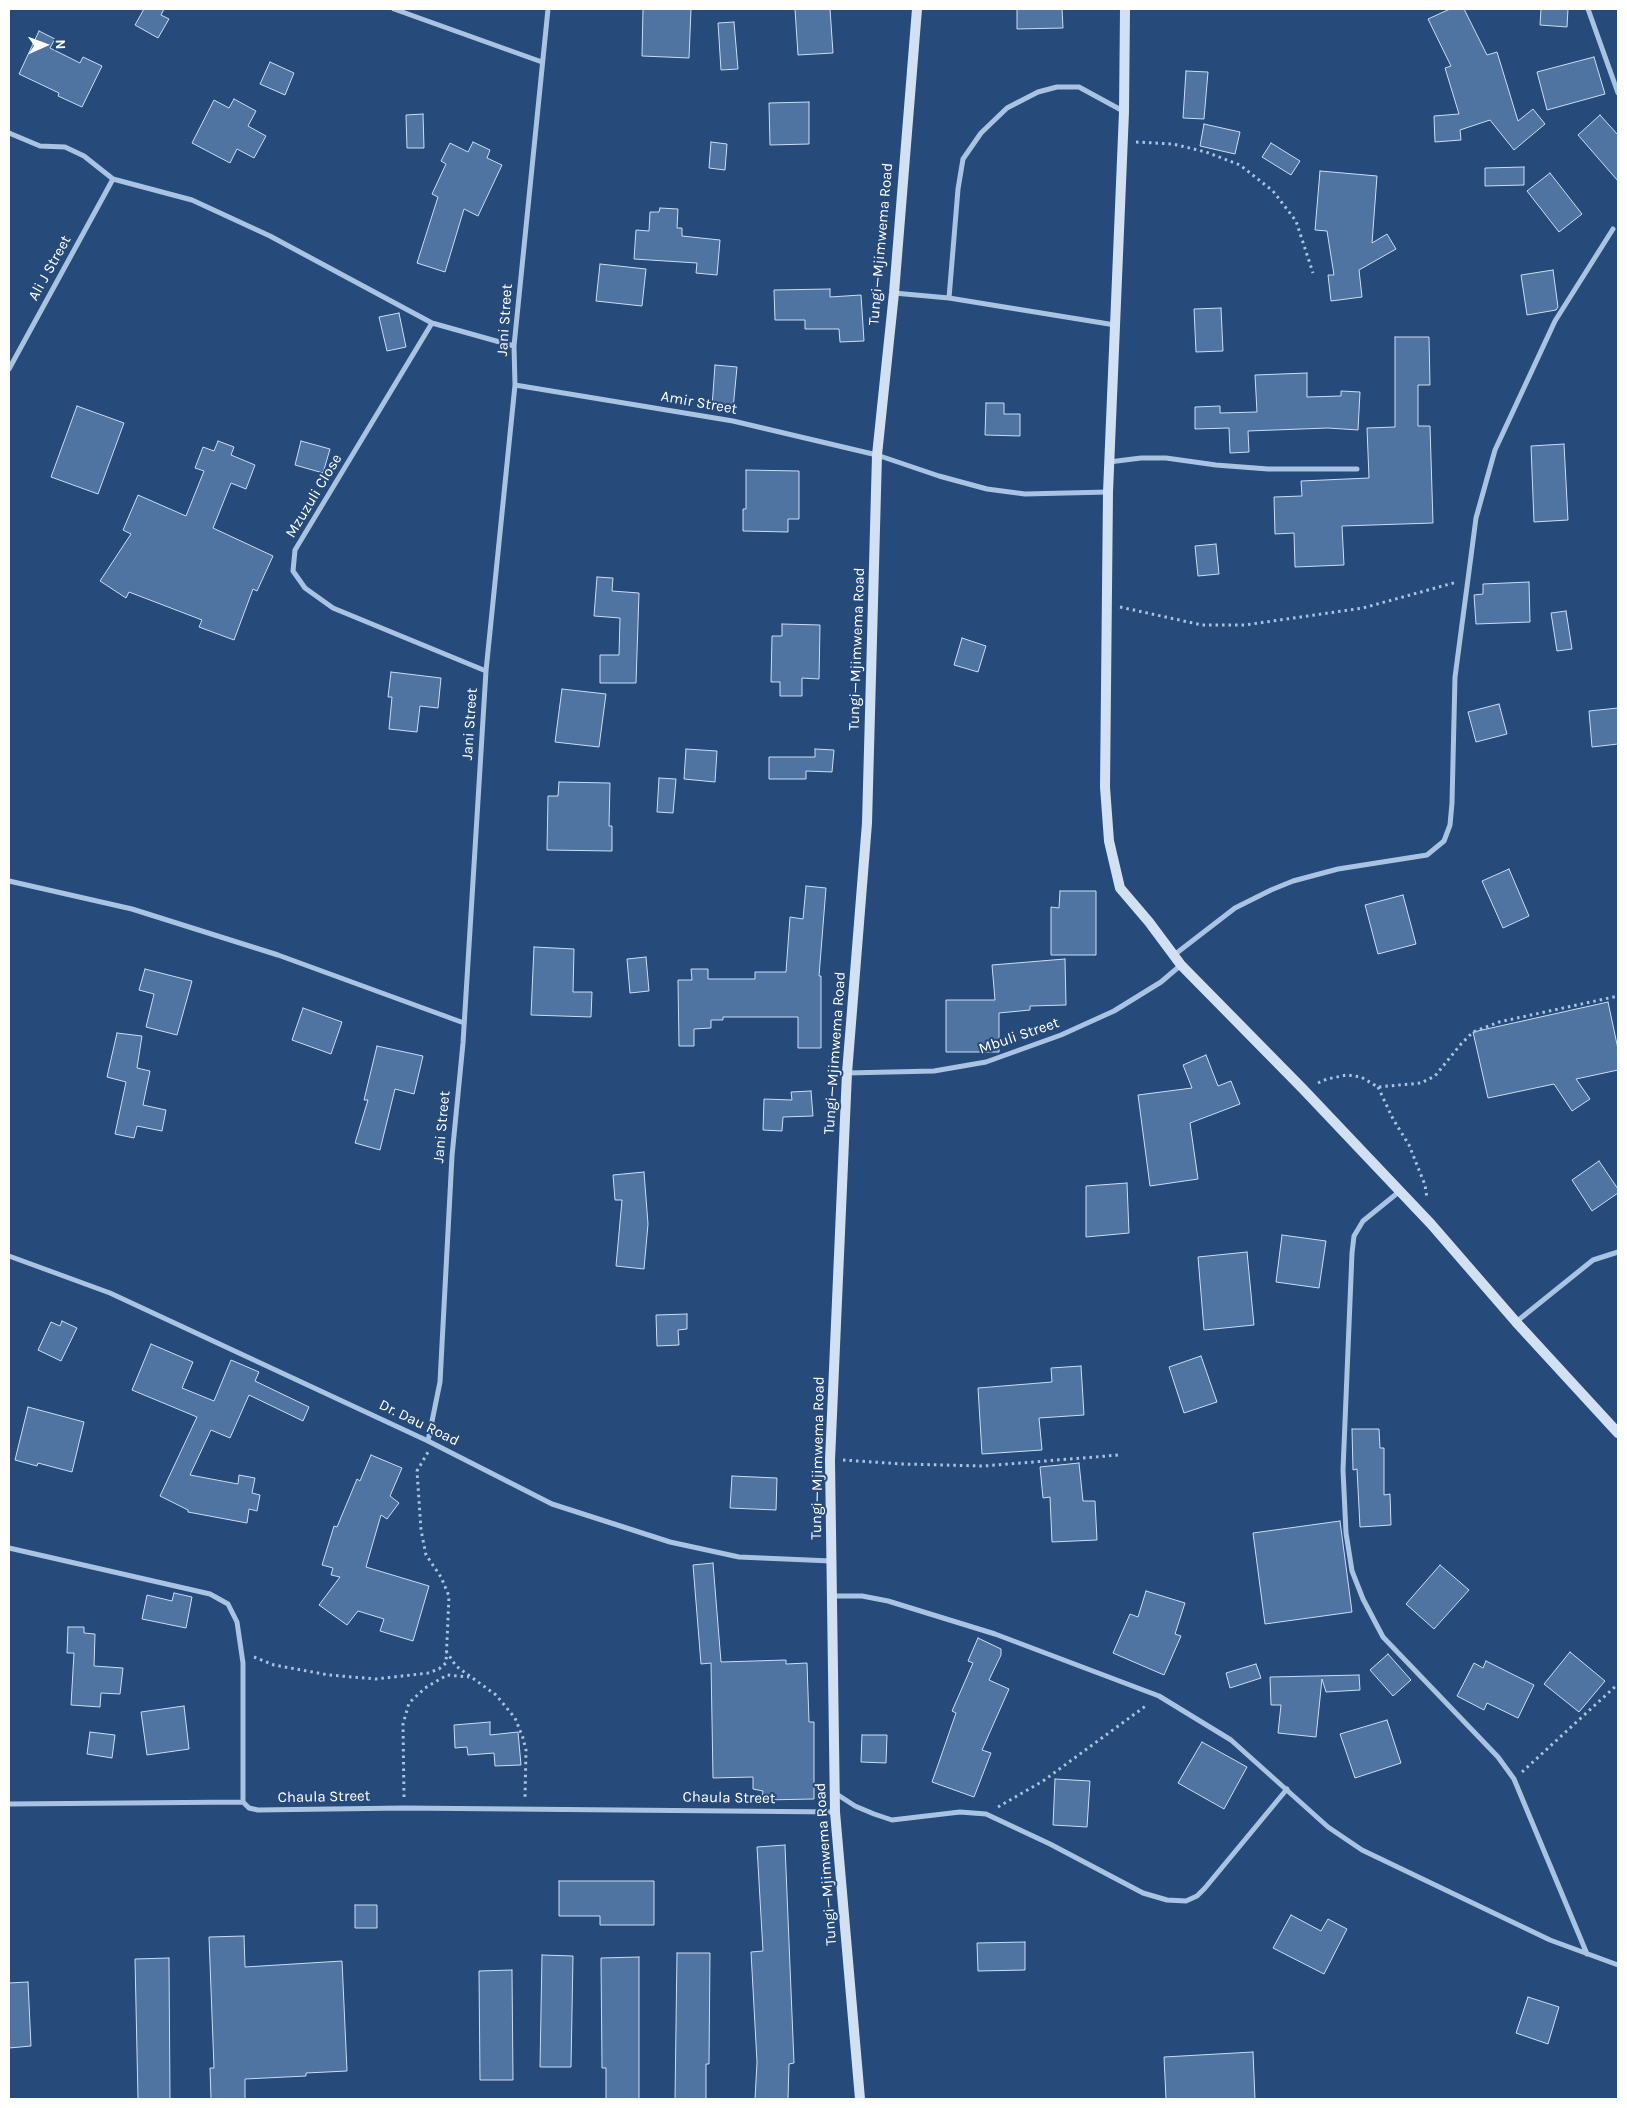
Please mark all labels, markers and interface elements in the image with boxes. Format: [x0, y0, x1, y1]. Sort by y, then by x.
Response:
north arrow [20, 20, 70, 70]
text: N [52, 39, 69, 50]
street label: Tungi—Mjimwema Road [865, 162, 897, 326]
street label: Ali J Street [25, 232, 75, 304]
street label: Jani Street [493, 283, 517, 357]
street label: Amir Street [659, 387, 739, 419]
street label: Mzuzuli Close [282, 451, 346, 541]
street label: Tungi—Mjimwema Road [845, 567, 869, 731]
street label: Jani Street [458, 687, 482, 761]
street label: Tungi—Mjimwema Road [820, 971, 850, 1135]
street label: Mbuli Street [976, 1014, 1062, 1058]
street label: Jani Street [430, 1090, 454, 1164]
street label: Tungi—Mjimwema Road [808, 1376, 828, 1540]
street label: Dr. Dau Road [376, 1396, 462, 1450]
street label: Tungi—Mjimwema Road [811, 1782, 841, 1946]
street label: Chaula Street [277, 1787, 371, 1807]
street label: Chaula Street [682, 1788, 776, 1808]

